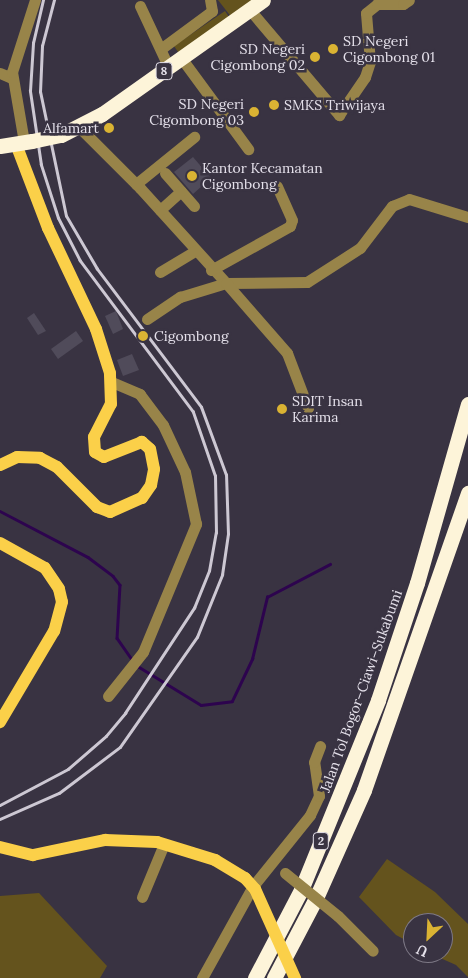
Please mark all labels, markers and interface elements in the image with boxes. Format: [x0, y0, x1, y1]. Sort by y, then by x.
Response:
place label: SD Negeri Cigombong 01 [343, 33, 435, 65]
place label: SD Negeri Cigombong 02 [211, 41, 305, 74]
marker: SD Negeri Cigombong 01 [327, 43, 339, 55]
marker: SD Negeri Cigombong 02 [309, 51, 321, 63]
road number: 8 [155, 61, 173, 80]
place label: SD Negeri Cigombong 03 [149, 96, 244, 128]
place label: SMKS Triwijaya [284, 97, 385, 113]
marker: SMKS Triwijaya [268, 99, 280, 111]
marker: SD Negeri Cigombong 03 [248, 106, 260, 118]
place label: Alfamart [43, 120, 99, 136]
marker: Alfamart [103, 122, 115, 134]
place label: Kantor Kecamatan Cigombong [202, 160, 323, 192]
marker: Kantor Kecamatan Cigombong [186, 170, 198, 182]
place label: Cigombong [154, 328, 229, 344]
marker: Cigombong [136, 329, 150, 343]
place label: SDIT Insan Karima [292, 393, 363, 426]
marker: SDIT Insan Karima [276, 403, 288, 415]
street label: Jalan Tol Bogor–Ciawi–Sukabumi [316, 587, 406, 795]
road number: 2 [312, 831, 330, 850]
north arrow [403, 913, 453, 963]
text: U [413, 940, 431, 961]

